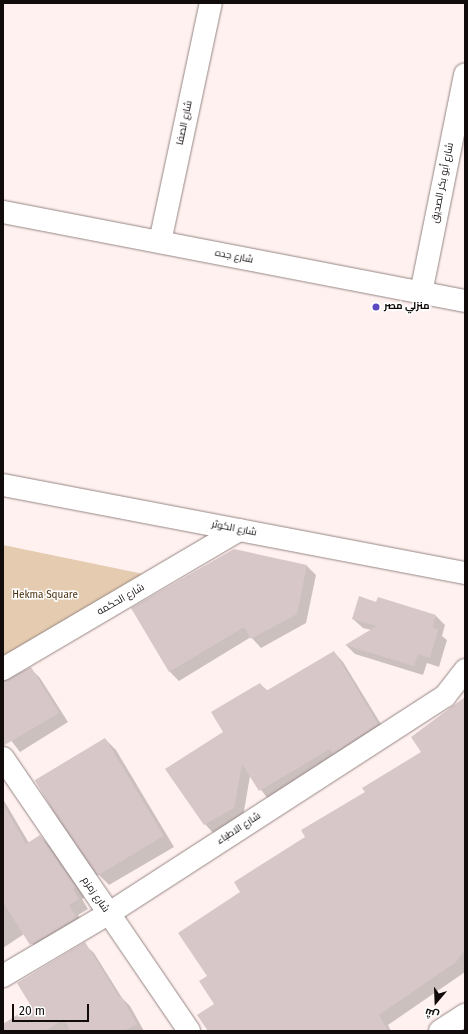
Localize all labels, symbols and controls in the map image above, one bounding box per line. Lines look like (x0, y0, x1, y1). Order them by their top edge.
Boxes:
street label: شارع الصفا (174, 100, 196, 146)
street label: شارع أبو بكر الصديق (429, 142, 457, 224)
street label: شارع جده (214, 247, 254, 267)
place label: منزلي مصر (384, 301, 430, 313)
marker: منزلي مصر (371, 302, 381, 312)
street label: شارع الكوثر (211, 519, 257, 539)
street label: شارع الحكمه (95, 582, 147, 618)
park label: Hekma Square (12, 590, 78, 602)
street label: شارع الاطباء (215, 810, 263, 848)
street label: شارع زمزم (79, 875, 111, 915)
north arrow (416, 982, 456, 1022)
scale bar (14, 996, 91, 1022)
text: 20 m (19, 1004, 45, 1018)
text: ش (423, 1005, 441, 1022)

